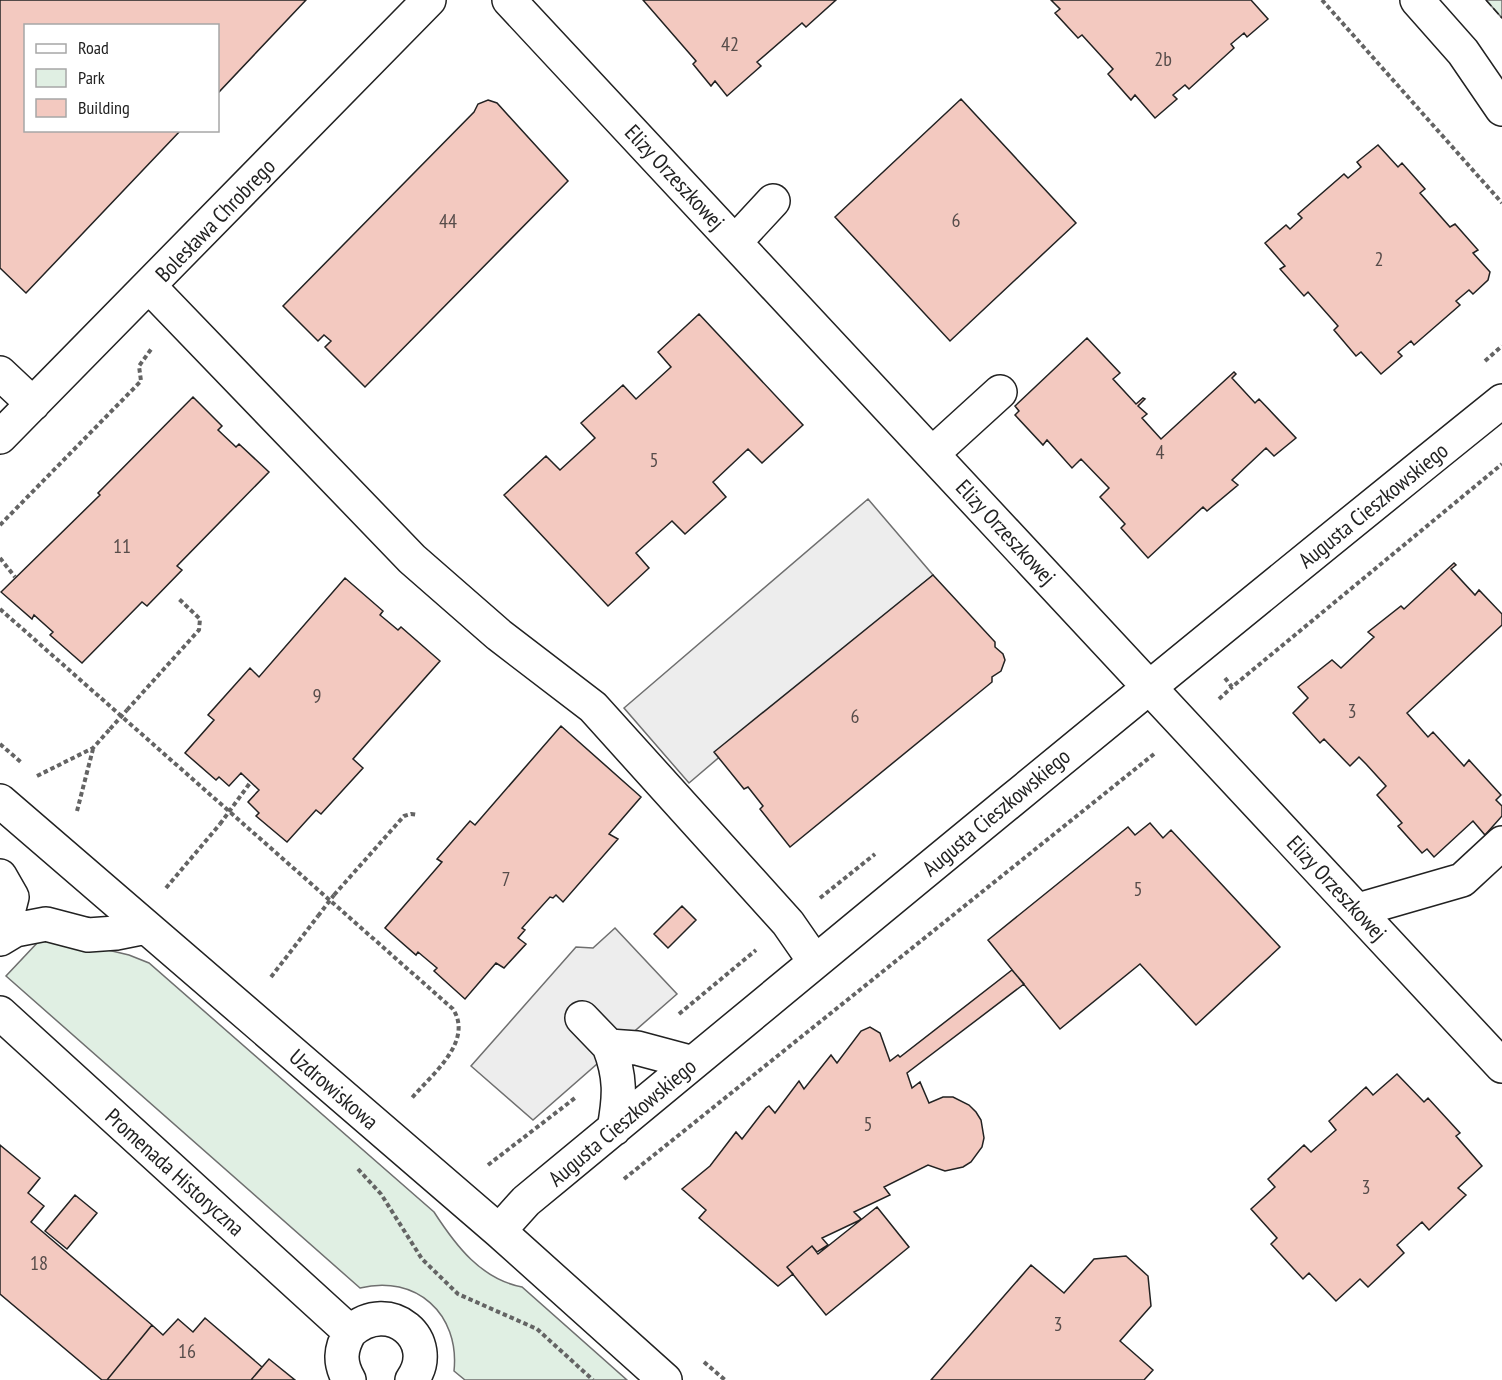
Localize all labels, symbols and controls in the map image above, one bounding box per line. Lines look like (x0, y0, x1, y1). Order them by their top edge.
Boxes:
legend (24, 24, 219, 132)
house number: 42 (721, 31, 739, 57)
text: Road (78, 36, 109, 59)
house number: 2b (1154, 46, 1172, 72)
text: Park (78, 66, 105, 89)
text: Building (78, 96, 130, 119)
street label: Elizy Orzeszkowej (619, 119, 731, 235)
street label: Bolesława Chrobrego (149, 152, 281, 288)
house number: 6 (952, 207, 961, 233)
house number: 44 (439, 208, 457, 234)
house number: 2 (1375, 246, 1384, 272)
street label: Augusta Cieszkowskiego (1292, 436, 1454, 574)
house number: 4 (1156, 439, 1165, 465)
house number: 5 (650, 447, 659, 473)
street label: Elizy Orzeszkowej (950, 474, 1062, 590)
house number: 11 (113, 533, 131, 559)
house number: 9 (313, 683, 322, 709)
house number: 3 (1348, 698, 1357, 724)
house number: 6 (851, 703, 860, 729)
street label: Augusta Cieszkowskiego (916, 742, 1076, 882)
street label: Elizy Orzeszkowej (1281, 830, 1393, 946)
house number: 7 (502, 866, 511, 892)
house number: 5 (1134, 876, 1143, 902)
street label: Uzdrowiskowa (284, 1043, 384, 1135)
street label: Augusta Cieszkowskiego (542, 1052, 702, 1192)
street label: Promenada Historyczna (100, 1102, 250, 1242)
house number: 5 (864, 1111, 873, 1137)
house number: 3 (1362, 1174, 1371, 1200)
house number: 18 (30, 1250, 48, 1276)
house number: 3 (1054, 1311, 1063, 1337)
house number: 16 (178, 1338, 196, 1364)

